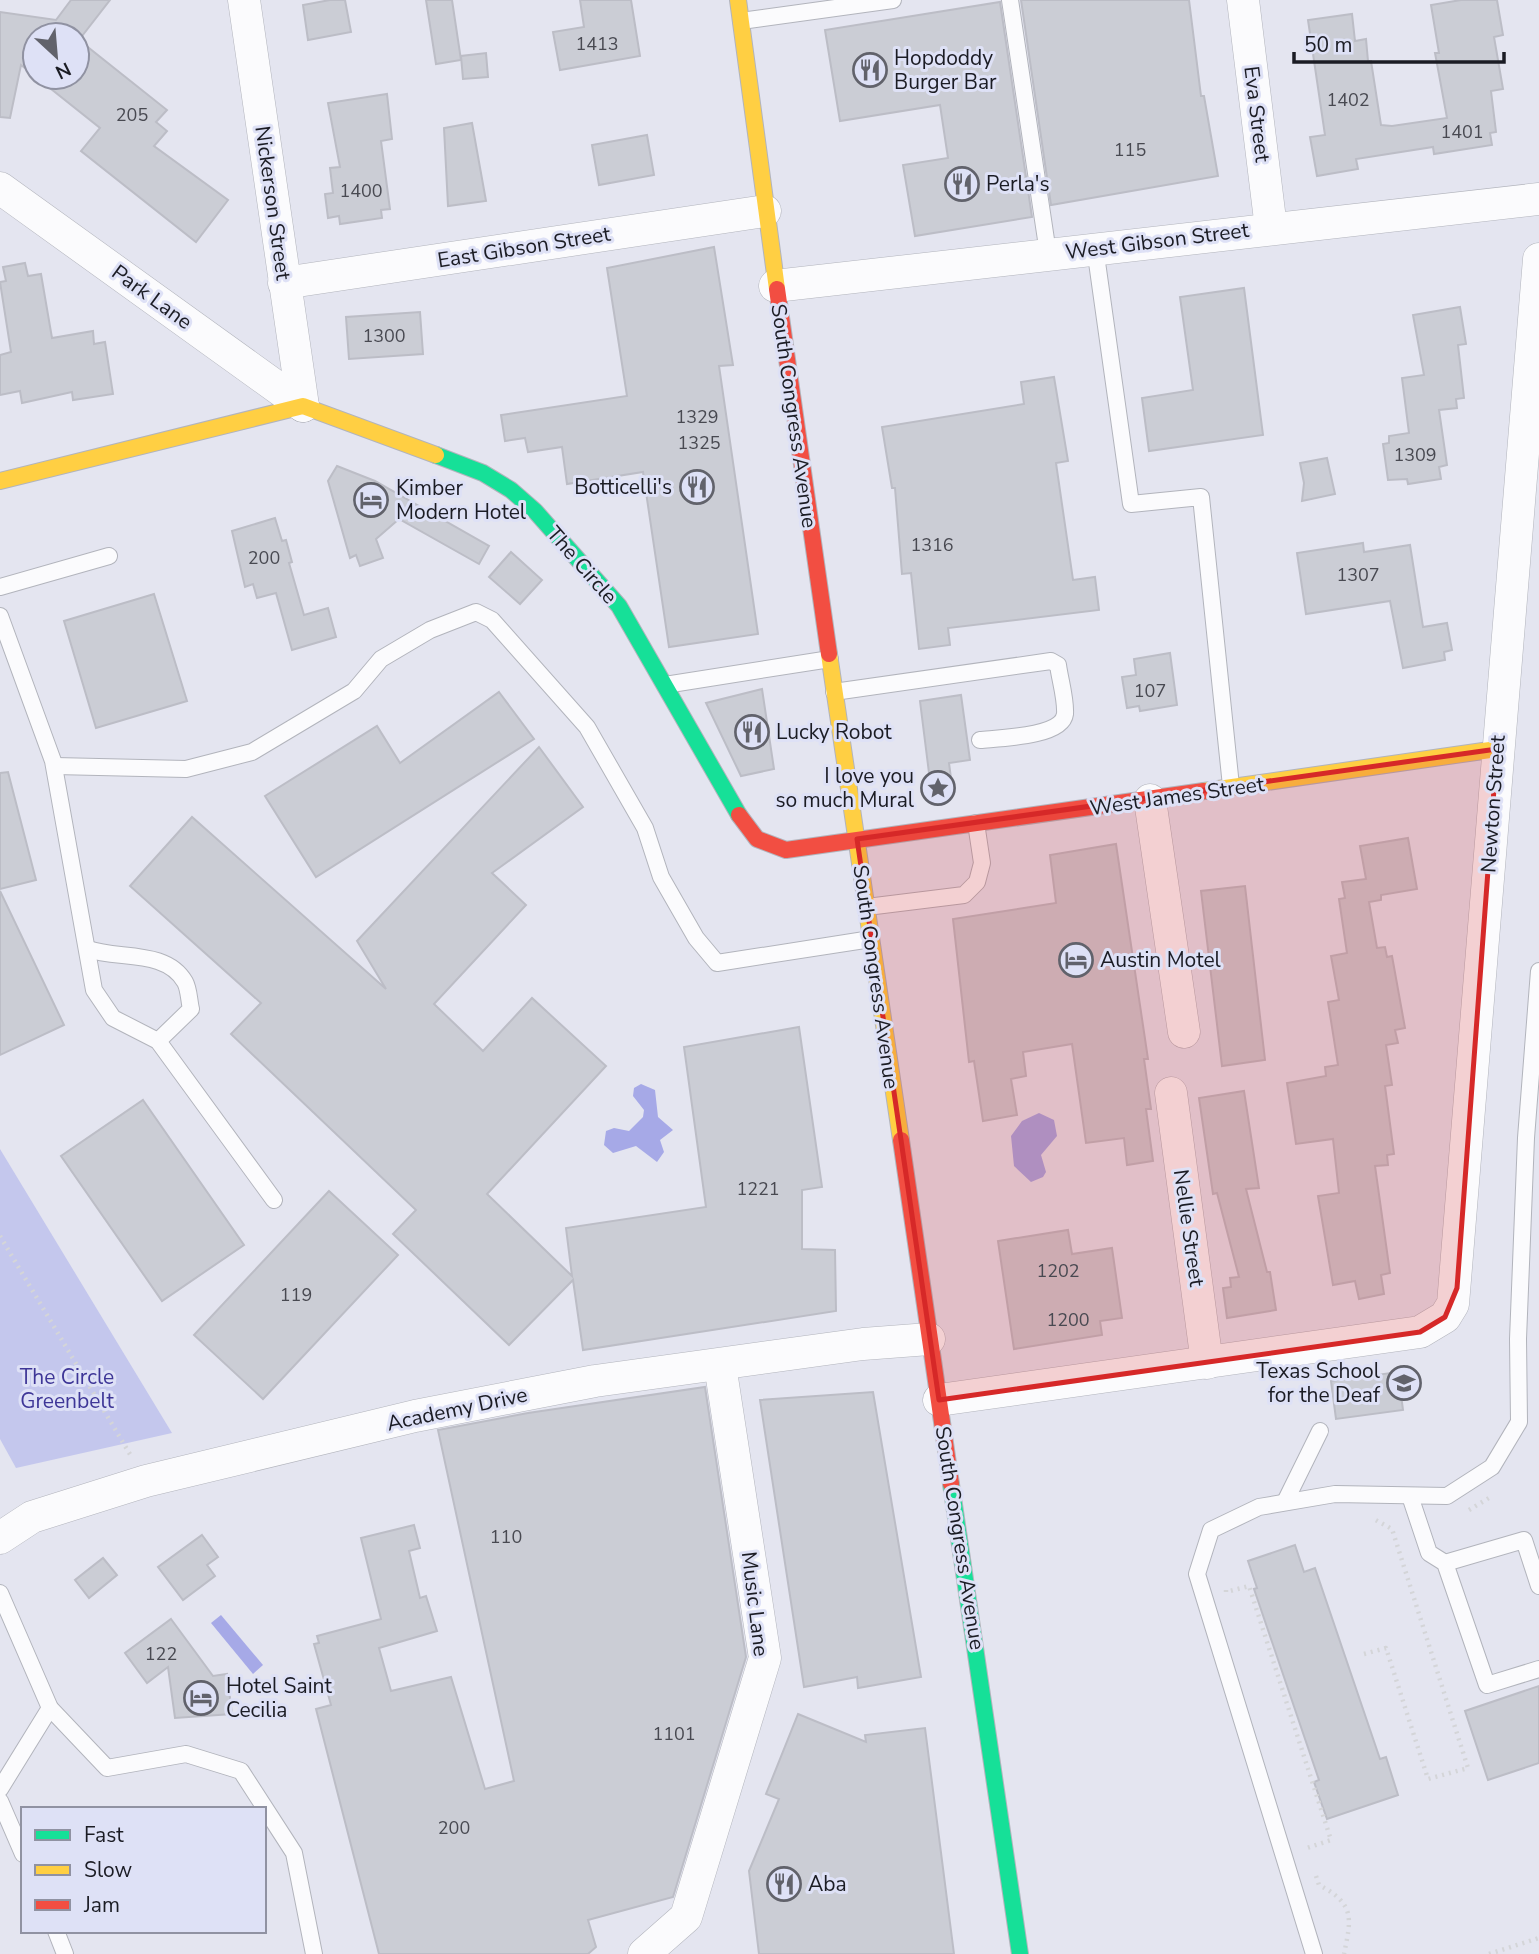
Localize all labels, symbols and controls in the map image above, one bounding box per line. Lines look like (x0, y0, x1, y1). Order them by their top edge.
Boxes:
north arrow (21, 21, 91, 91)
scale bar (1294, 21, 1504, 65)
text: 50 m (1304, 31, 1353, 59)
house number: 1413 (575, 32, 619, 56)
place label: Hopdoddy Burger Bar (894, 44, 997, 96)
restaurant icon: Hopdoddy Burger Bar (851, 51, 889, 89)
text: N (51, 56, 75, 85)
street label: Eva Street (1237, 64, 1277, 164)
house number: 1402 (1326, 88, 1370, 112)
house number: 205 (116, 103, 148, 127)
house number: 1401 (1440, 120, 1484, 144)
street label: Nickerson Street (248, 124, 298, 283)
house number: 115 (1114, 138, 1146, 162)
restaurant icon: Perla's (943, 165, 981, 203)
place label: Perla's (986, 170, 1050, 198)
house number: 1400 (339, 179, 383, 203)
street label: West Gibson Street (1064, 216, 1251, 266)
street label: East Gibson Street (436, 219, 613, 274)
street label: Park Lane (106, 258, 198, 336)
street label: South Congress Avenue (764, 302, 824, 530)
house number: 1300 (362, 324, 406, 348)
house number: 1329 (675, 405, 719, 429)
house number: 1325 (677, 431, 721, 455)
house number: 1309 (1393, 443, 1437, 467)
restaurant icon: Botticelli's (678, 468, 716, 506)
place label: Botticelli's (574, 473, 672, 501)
place label: Kimber Modern Hotel (396, 474, 527, 526)
hotel icon: Kimber Modern Hotel (352, 481, 390, 519)
street label: The Circle (540, 520, 624, 610)
house number: 1316 (910, 533, 954, 557)
house number: 200 (248, 546, 280, 570)
house number: 1307 (1336, 563, 1380, 587)
house number: 107 (1134, 679, 1166, 703)
restaurant icon: Lucky Robot (733, 713, 771, 751)
place label: Lucky Robot (776, 718, 892, 746)
street label: Newton Street (1474, 734, 1512, 874)
place label: I love you so much Mural (776, 762, 915, 814)
place icon: I love you so much Mural (919, 769, 957, 807)
street label: West James Street (1088, 770, 1267, 822)
street label: South Congress Avenue (846, 863, 906, 1091)
hotel icon: Austin Motel (1057, 941, 1095, 979)
place label: Austin Motel (1100, 946, 1222, 974)
street label: Nellie Street (1167, 1168, 1211, 1289)
house number: 1221 (736, 1177, 780, 1201)
house number: 1202 (1036, 1259, 1080, 1283)
house number: 119 (280, 1283, 312, 1307)
house number: 1200 (1046, 1308, 1090, 1332)
place label: Texas School for the Deaf (1256, 1357, 1381, 1409)
park label: The Circle Greenbelt (20, 1363, 114, 1415)
school or university icon: Texas School for the Deaf (1385, 1364, 1423, 1402)
street label: Academy Drive (384, 1380, 530, 1438)
street label: South Congress Avenue (928, 1424, 992, 1652)
house number: 110 (490, 1525, 522, 1549)
street label: Music Lane (735, 1550, 775, 1658)
house number: 122 (145, 1642, 177, 1666)
place label: Hotel Saint Cecilia (226, 1672, 332, 1724)
hotel icon: Hotel Saint Cecilia (182, 1679, 220, 1717)
house number: 1101 (652, 1722, 696, 1746)
legend (21, 1807, 266, 1933)
house number: 200 (438, 1816, 470, 1840)
text: Fast (84, 1821, 124, 1849)
text: Slow (84, 1856, 133, 1884)
restaurant icon: Aba (765, 1865, 803, 1903)
place label: Aba (808, 1870, 847, 1898)
text: Jam (83, 1891, 120, 1919)

